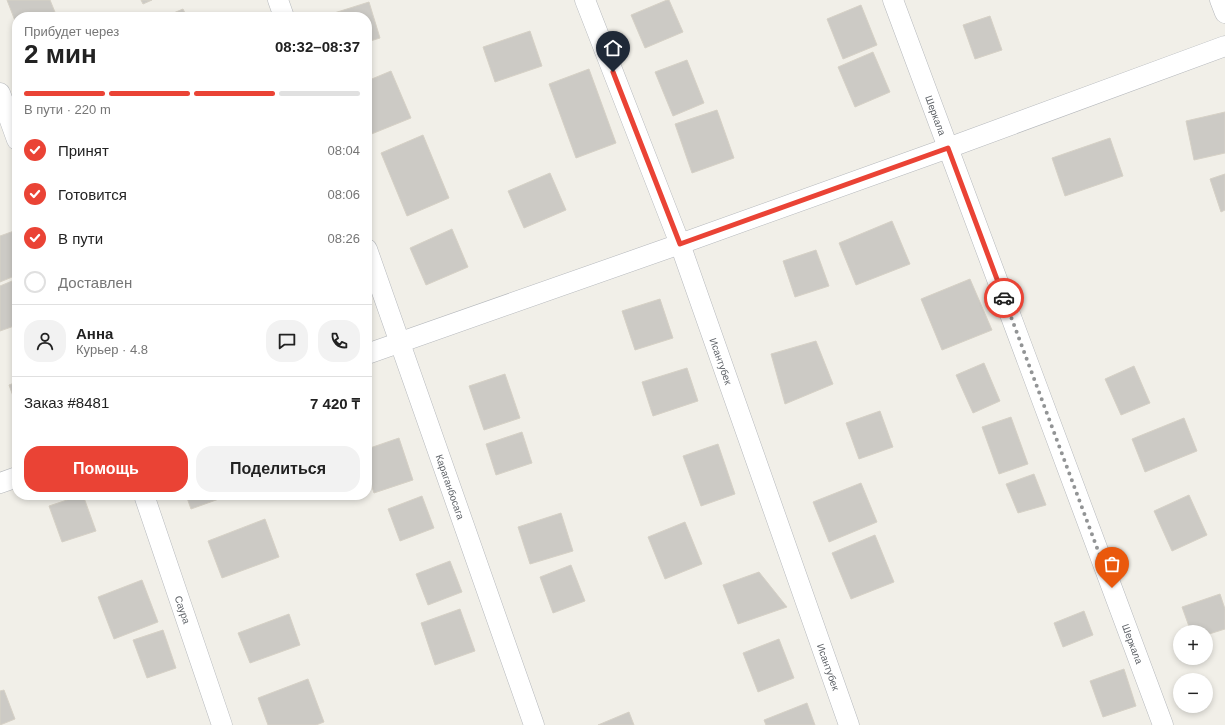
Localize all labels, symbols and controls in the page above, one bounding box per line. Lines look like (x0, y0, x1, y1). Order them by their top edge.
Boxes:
text: Прибудет через (24, 24, 119, 39)
pin (596, 31, 630, 72)
icon: home (602, 37, 624, 59)
text: 08:32–08:37 (275, 38, 360, 55)
text: 2 мин (24, 39, 97, 69)
street label: Шеркала (923, 94, 949, 137)
text: В пути · 220 m (24, 102, 111, 117)
icon: check (24, 139, 46, 161)
text: Принят (58, 142, 109, 159)
text: 08:04 (327, 143, 360, 158)
icon: check (24, 183, 46, 205)
text: Готовится (58, 186, 127, 203)
text: 08:06 (327, 187, 360, 202)
icon: check (24, 227, 46, 249)
text: В пути (58, 230, 103, 247)
text: 08:26 (327, 231, 360, 246)
text: Доставлен (58, 274, 132, 291)
courier (984, 278, 1024, 318)
icon: car (993, 287, 1015, 309)
button: person (24, 320, 66, 362)
button: chat (266, 320, 308, 362)
button: phone (318, 320, 360, 362)
text: Анна (76, 325, 113, 342)
street label: Исантубек (708, 336, 735, 387)
text: Курьер · 4.8 (76, 342, 148, 357)
text: Заказ #8481 (24, 394, 109, 411)
text: 7 420 ₸ (310, 395, 360, 412)
button: Помощь (24, 446, 188, 492)
button: Поделиться (196, 446, 360, 492)
street label: Караганбосага (434, 453, 467, 521)
pin (1095, 547, 1129, 588)
icon: bag (1101, 553, 1123, 575)
street label: Саура (173, 594, 193, 625)
street label: Шеркала (1120, 622, 1145, 666)
map controls (1173, 625, 1213, 713)
button: + (1173, 625, 1213, 665)
street label: Исантубек (815, 642, 842, 692)
button: − (1173, 673, 1213, 713)

